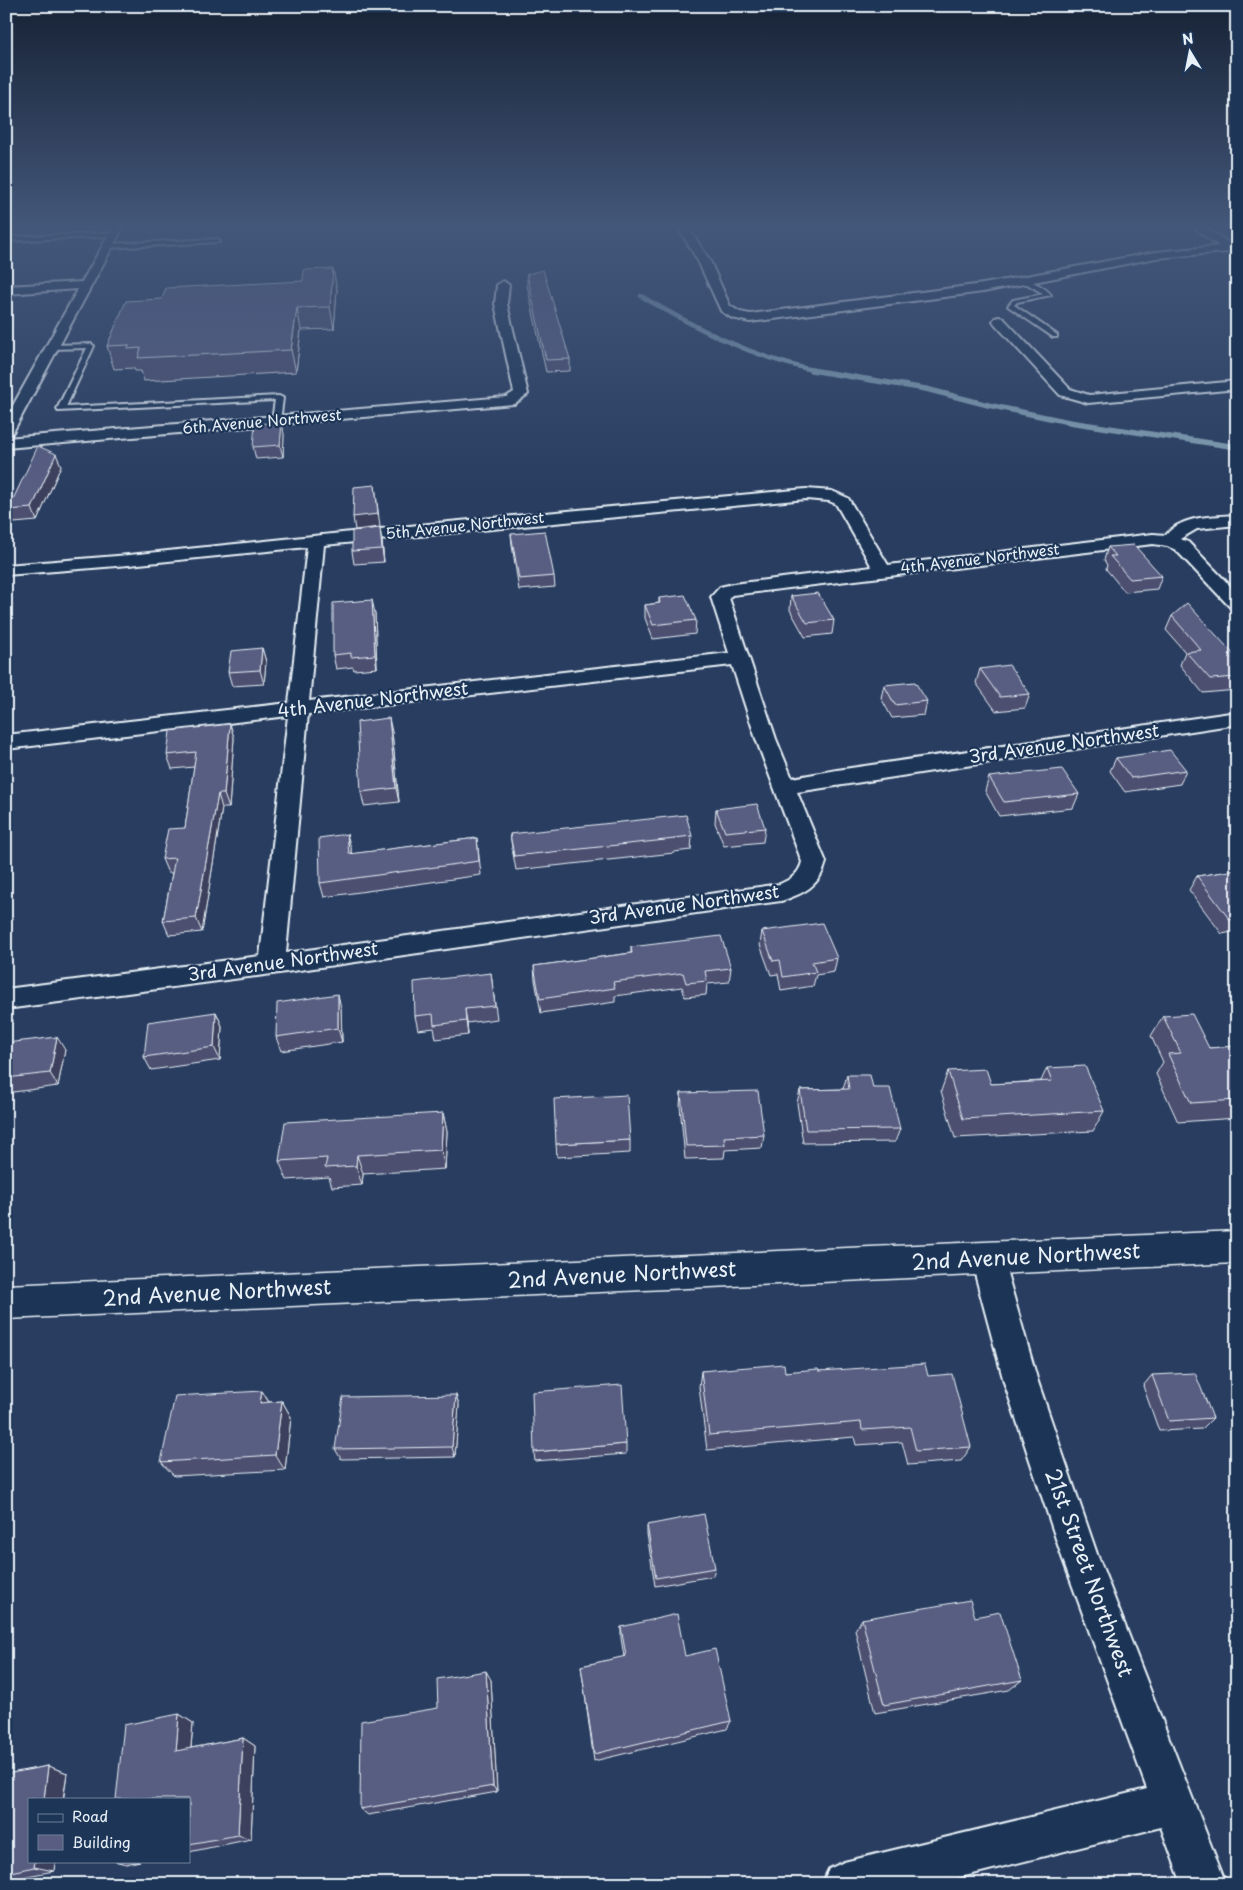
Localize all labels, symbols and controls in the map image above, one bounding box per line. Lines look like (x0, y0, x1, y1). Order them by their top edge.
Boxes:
text: N (1180, 27, 1195, 50)
north arrow (1166, 28, 1216, 78)
street label: 6th Avenue Northwest (181, 402, 342, 439)
street label: 5th Avenue Northwest (384, 505, 545, 544)
street label: 4th Avenue Northwest (899, 536, 1061, 579)
street label: 4th Avenue Northwest (276, 673, 470, 724)
street label: 3rd Avenue Northwest (967, 716, 1161, 769)
street label: 3rd Avenue Northwest (587, 877, 781, 930)
street label: 3rd Avenue Northwest (186, 934, 380, 987)
street label: 2nd Avenue Northwest (911, 1233, 1141, 1277)
street label: 2nd Avenue Northwest (507, 1251, 737, 1295)
street label: 2nd Avenue Northwest (102, 1269, 332, 1313)
street label: 21st Street Northwest (1038, 1464, 1143, 1681)
legend (28, 1798, 190, 1862)
text: Road (72, 1804, 108, 1827)
text: Building (72, 1830, 131, 1853)

